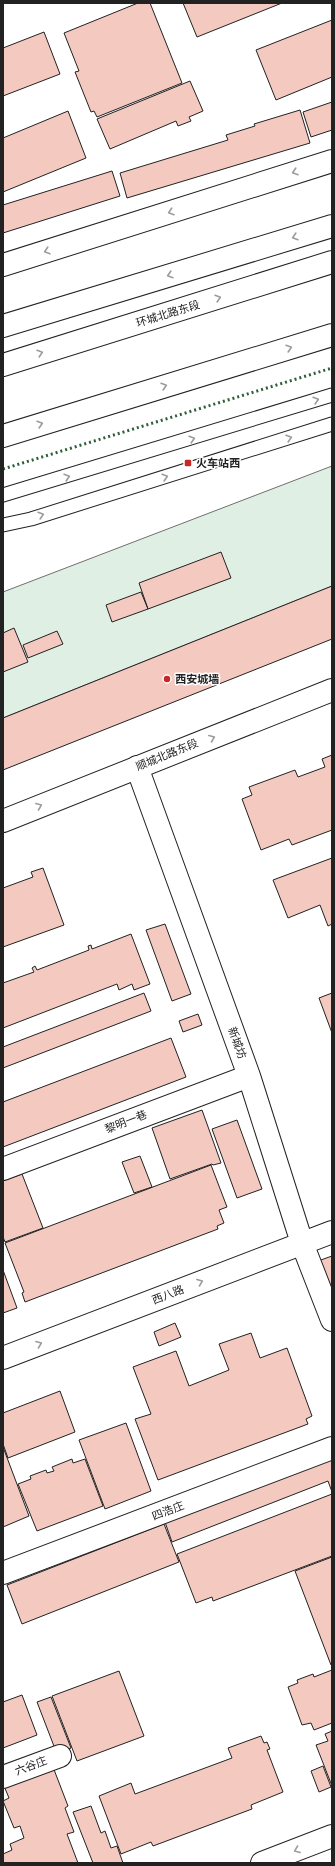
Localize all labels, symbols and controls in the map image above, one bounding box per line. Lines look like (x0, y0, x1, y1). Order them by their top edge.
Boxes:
one-way arrow (292, 168, 299, 176)
one-way arrow (168, 207, 175, 216)
one-way arrow (291, 232, 298, 241)
one-way arrow (44, 246, 51, 255)
one-way arrow (167, 270, 174, 279)
one-way arrow (214, 294, 221, 303)
street label: 环城北路东段 (135, 298, 201, 330)
one-way arrow (285, 344, 292, 353)
one-way arrow (37, 349, 44, 358)
one-way arrow (161, 382, 168, 391)
one-way arrow (312, 396, 319, 405)
one-way arrow (37, 420, 44, 429)
one-way arrow (285, 434, 292, 442)
one-way arrow (188, 435, 195, 444)
place label: 火车站西 (196, 457, 240, 470)
marker: 火车站西 (183, 458, 193, 468)
one-way arrow (64, 473, 71, 482)
one-way arrow (161, 473, 168, 481)
one-way arrow (37, 512, 44, 520)
place label: 西安城墙 (175, 673, 219, 686)
marker: 西安城墙 (162, 674, 172, 684)
one-way arrow (209, 734, 216, 742)
street label: 顺城北路东段 (134, 737, 200, 773)
one-way arrow (36, 803, 43, 811)
street label: 新城坊 (225, 1025, 249, 1061)
street label: 黎明一巷 (103, 1108, 149, 1136)
one-way arrow (196, 1279, 203, 1287)
street label: 西八路 (150, 1283, 186, 1307)
one-way arrow (36, 1340, 43, 1348)
street label: 四浩庄 (150, 1499, 186, 1523)
street label: 六谷庄 (13, 1754, 49, 1778)
one-way arrow (293, 1845, 300, 1853)

